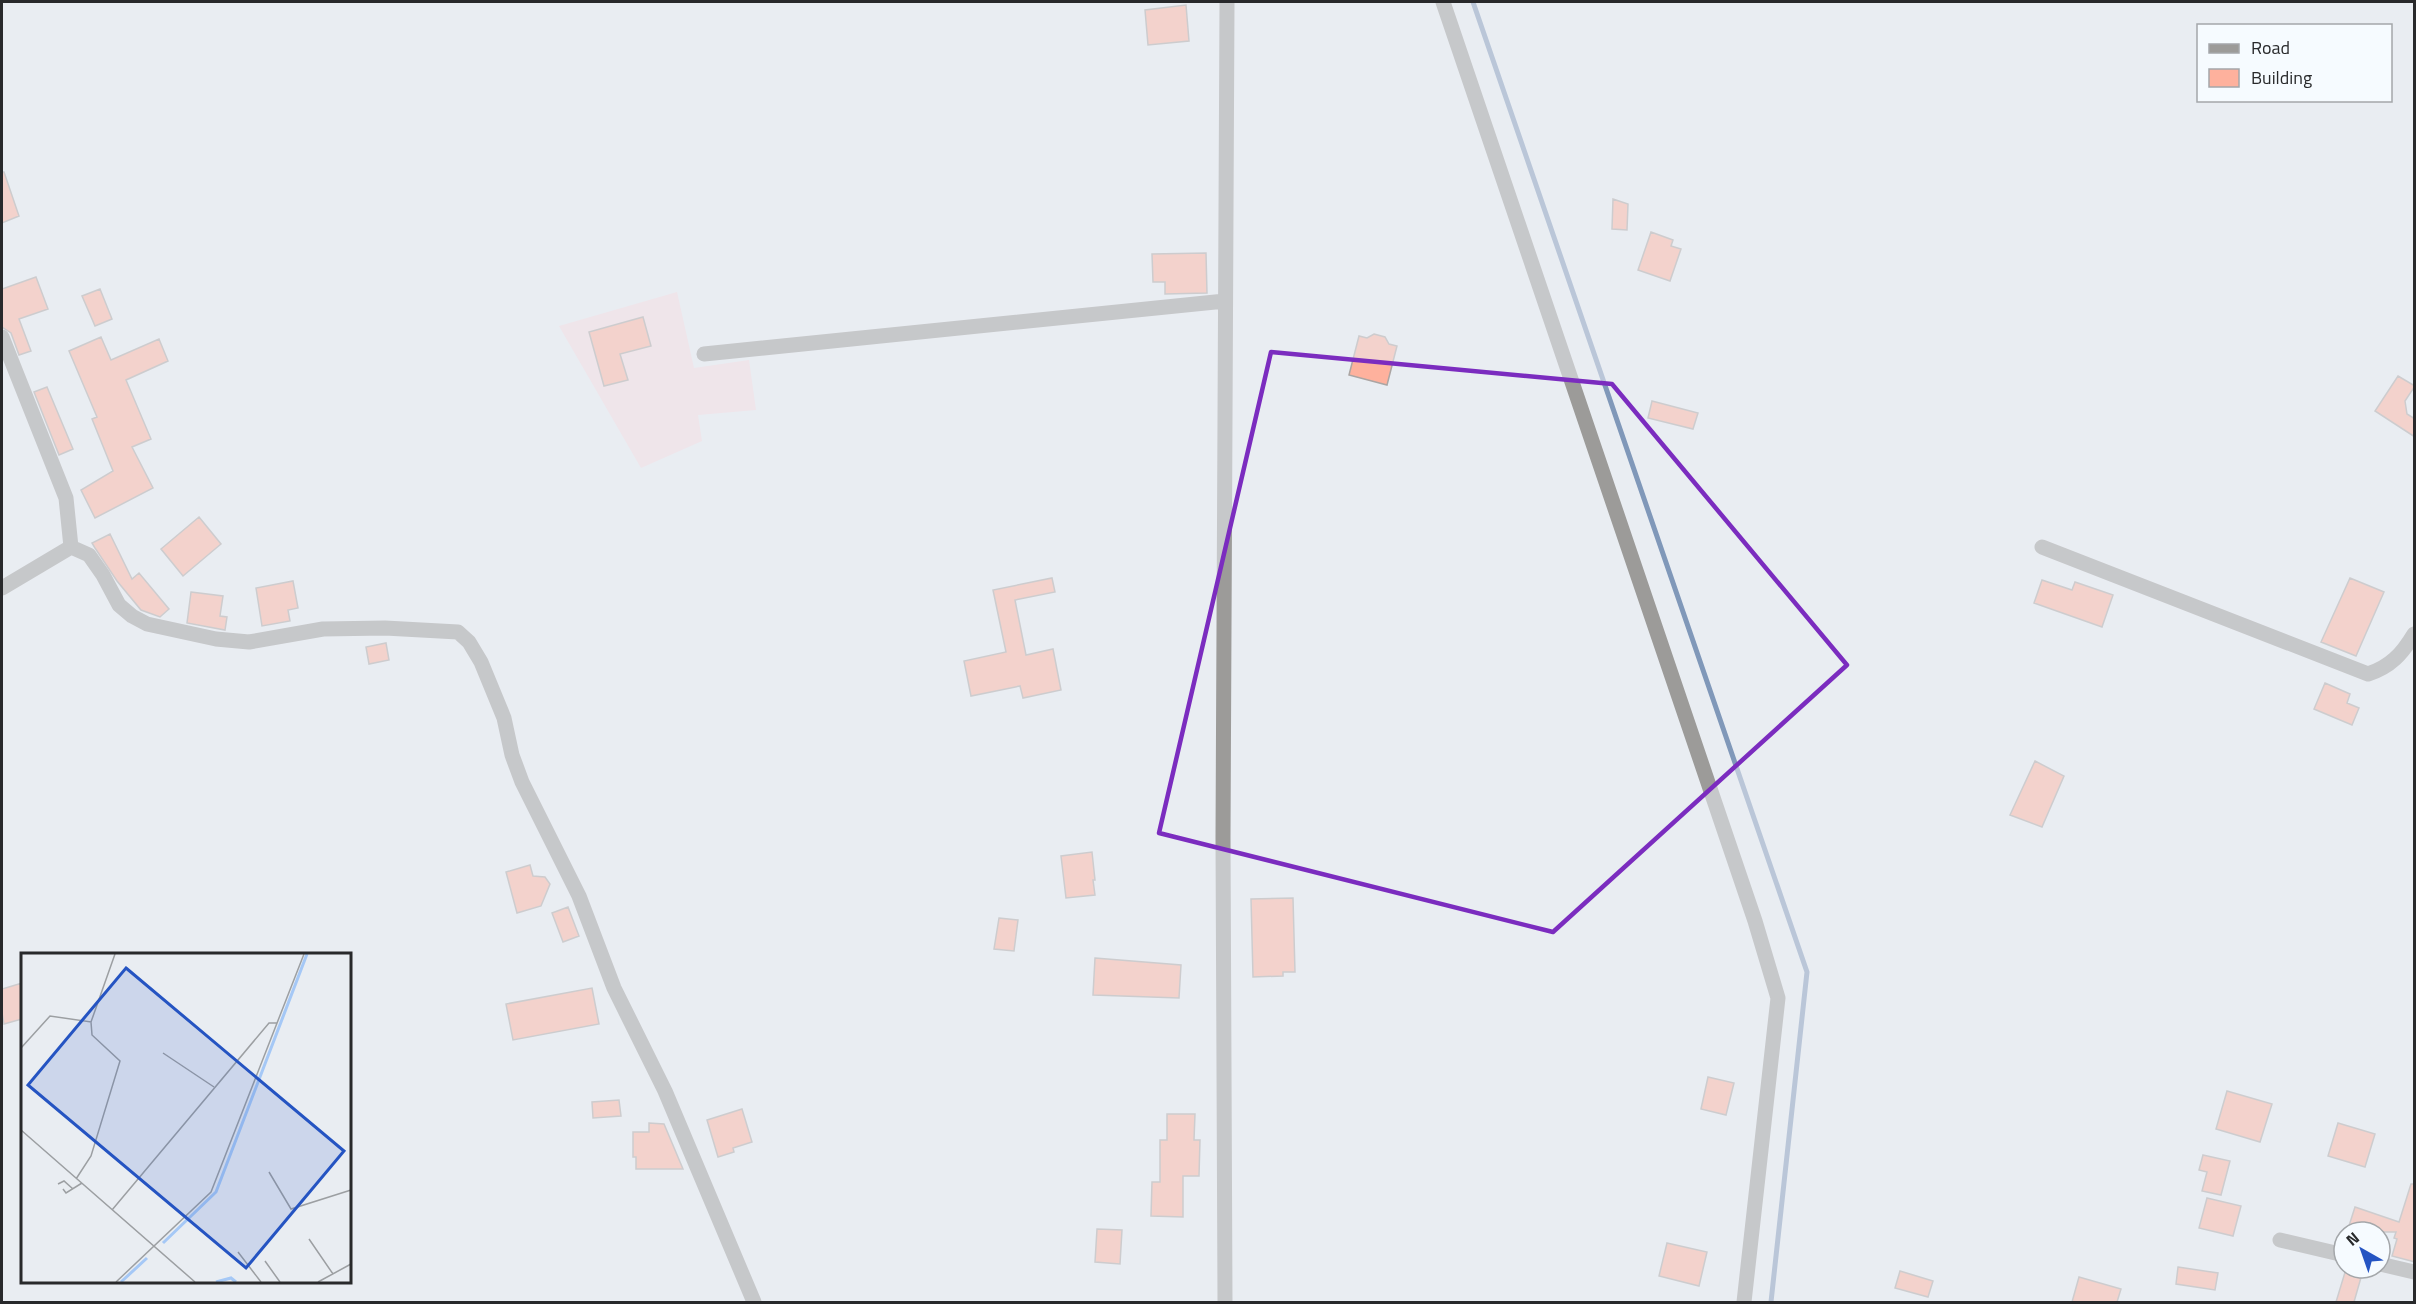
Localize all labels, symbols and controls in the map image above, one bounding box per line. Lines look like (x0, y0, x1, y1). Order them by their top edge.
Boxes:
legend (2197, 24, 2392, 102)
text: Road (2251, 34, 2290, 61)
text: Building (2251, 64, 2312, 91)
inset map (21, 953, 351, 1283)
north arrow (2332, 1220, 2392, 1280)
text: N (2340, 1226, 2364, 1251)

